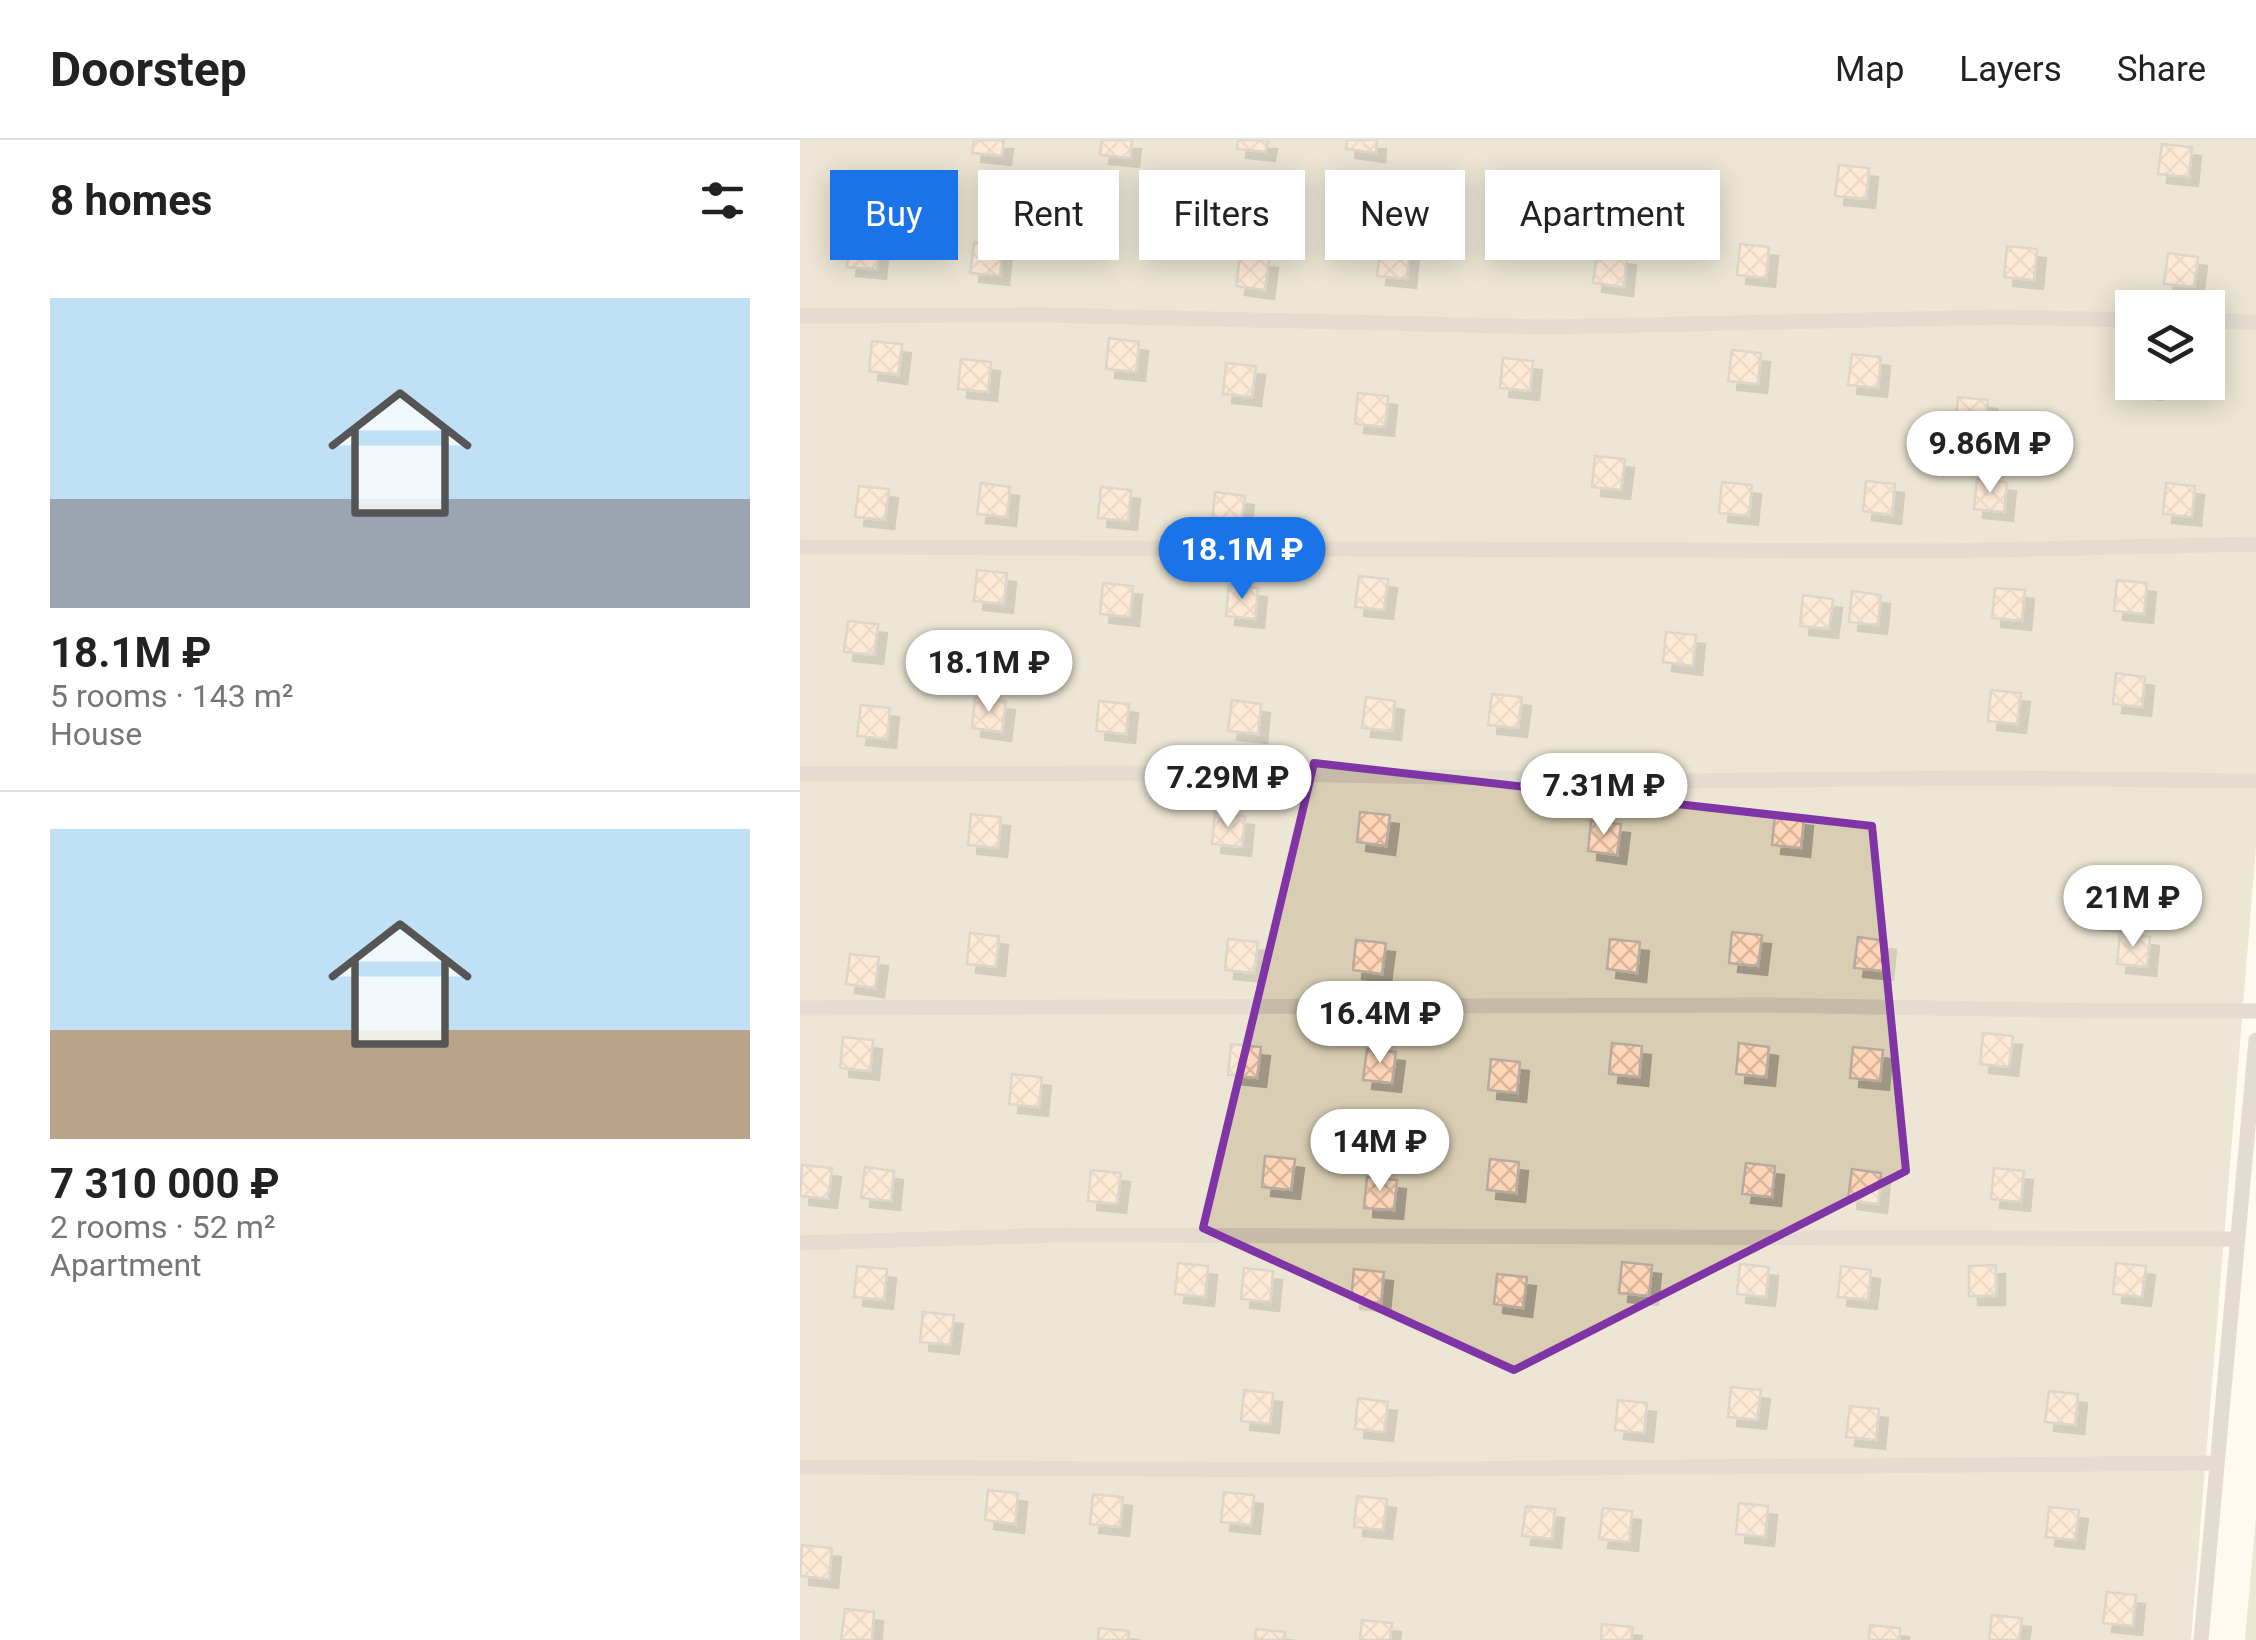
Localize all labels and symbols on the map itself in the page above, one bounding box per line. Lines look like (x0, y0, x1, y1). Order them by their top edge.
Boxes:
pin: 9.86M ₽ (1898, 411, 2082, 496)
pin: 18.1M ₽ (1150, 517, 1334, 602)
pin: 18.1M ₽ (897, 630, 1081, 715)
pin: 7.29M ₽ (1136, 745, 1320, 830)
pin: 7.31M ₽ (1512, 753, 1696, 838)
pin: 21M ₽ (2063, 865, 2203, 950)
pin: 16.4M ₽ (1288, 981, 1472, 1066)
pin: 14M ₽ (1310, 1109, 1450, 1194)

